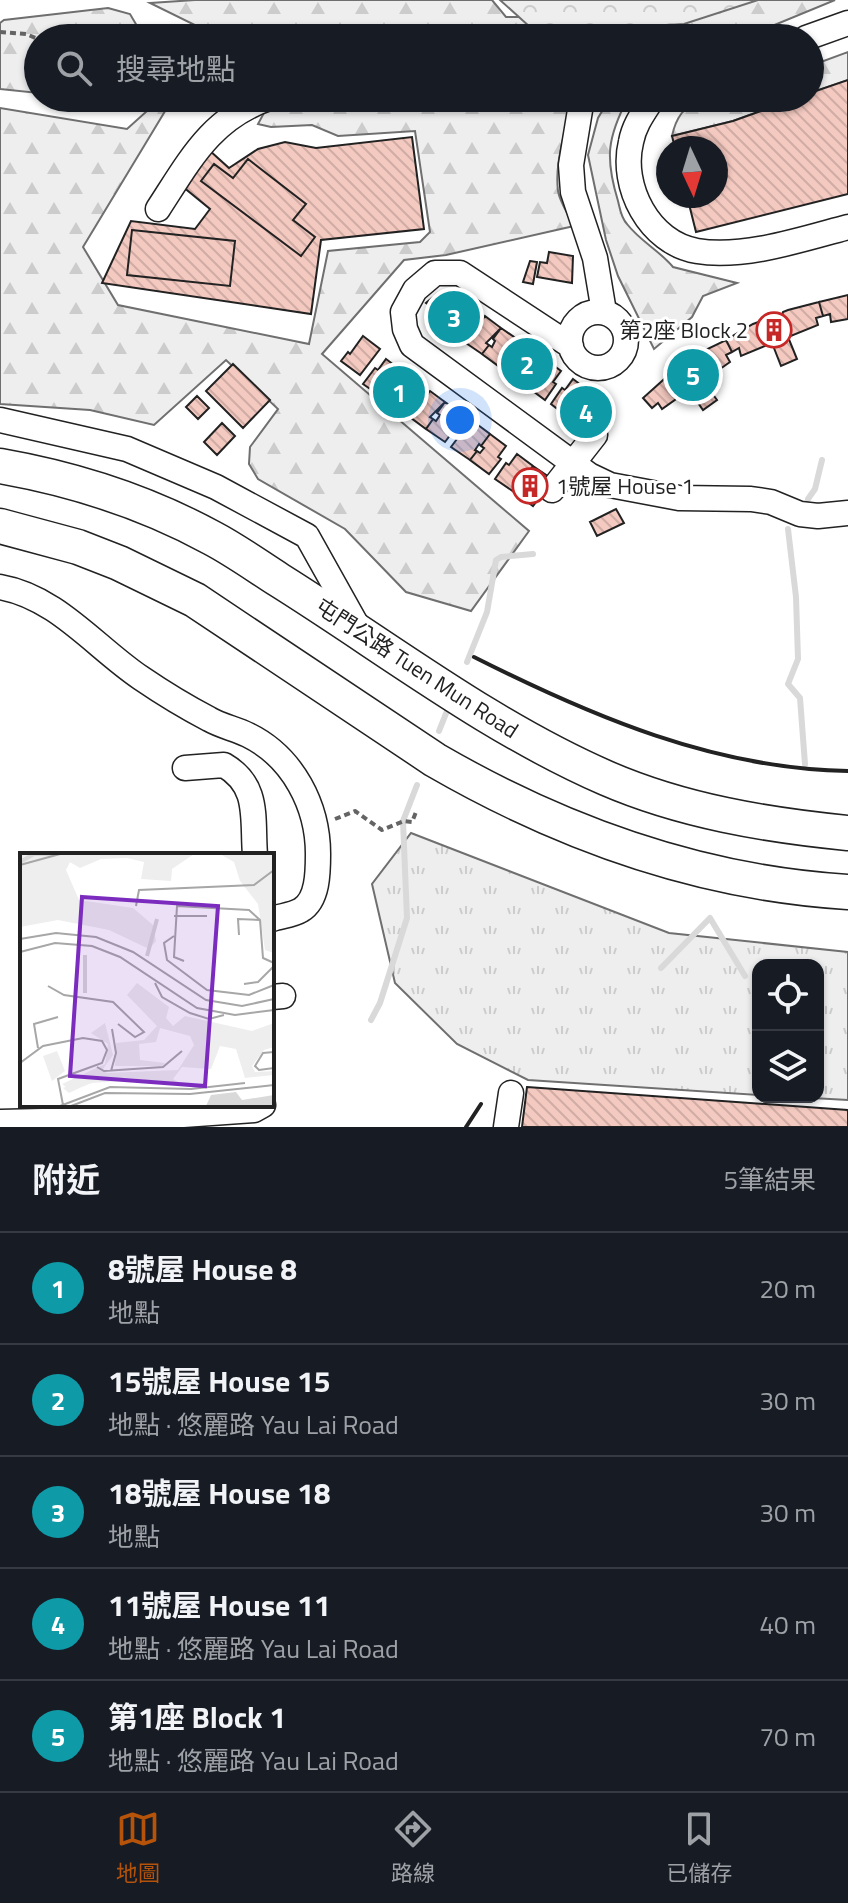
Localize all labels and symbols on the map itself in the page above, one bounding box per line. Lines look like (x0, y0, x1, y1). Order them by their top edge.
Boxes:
north arrow (656, 136, 728, 208)
pin: 3 (428, 287, 480, 347)
building icon: 第2座 Block 2 (755, 311, 793, 349)
place label: 第2座 Block 2 (619, 313, 748, 347)
pin: 2 (501, 334, 553, 394)
pin: 5 (667, 345, 719, 405)
pin: 1 (373, 362, 425, 422)
pin: 4 (560, 382, 612, 442)
your location (440, 400, 480, 440)
building icon: 1號屋 House 1 (511, 467, 549, 505)
place label: 1號屋 House 1 (556, 469, 694, 503)
street label: 屯門公路 Tuen Mun Road (309, 589, 525, 747)
inset map (20, 853, 274, 1107)

